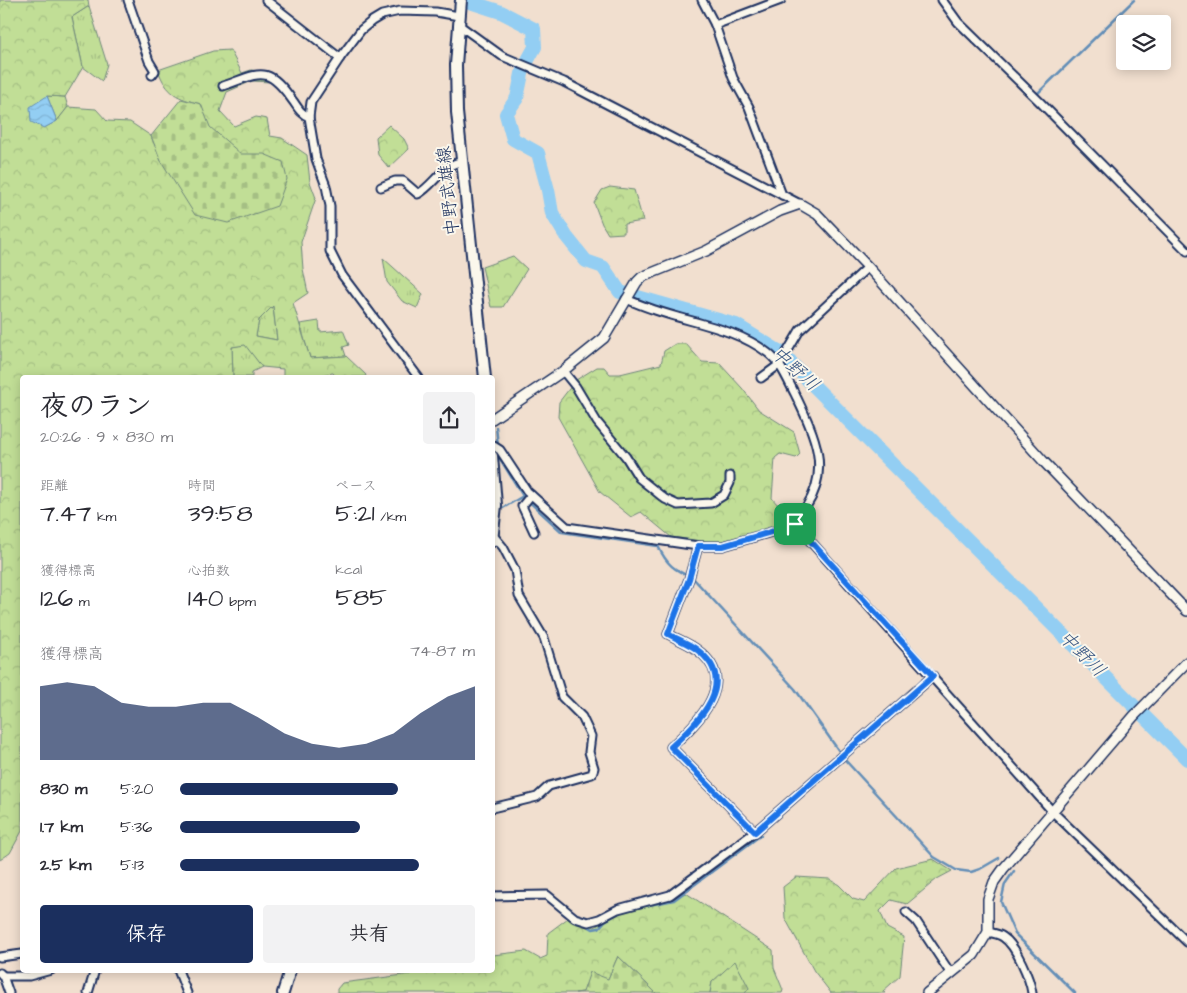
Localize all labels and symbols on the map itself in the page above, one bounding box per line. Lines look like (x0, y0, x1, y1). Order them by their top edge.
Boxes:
street label: 中野武雄線 (431, 145, 465, 237)
water label: 中野川 (765, 340, 825, 398)
pin (774, 503, 816, 545)
water label: 中野川 (1052, 624, 1112, 684)

